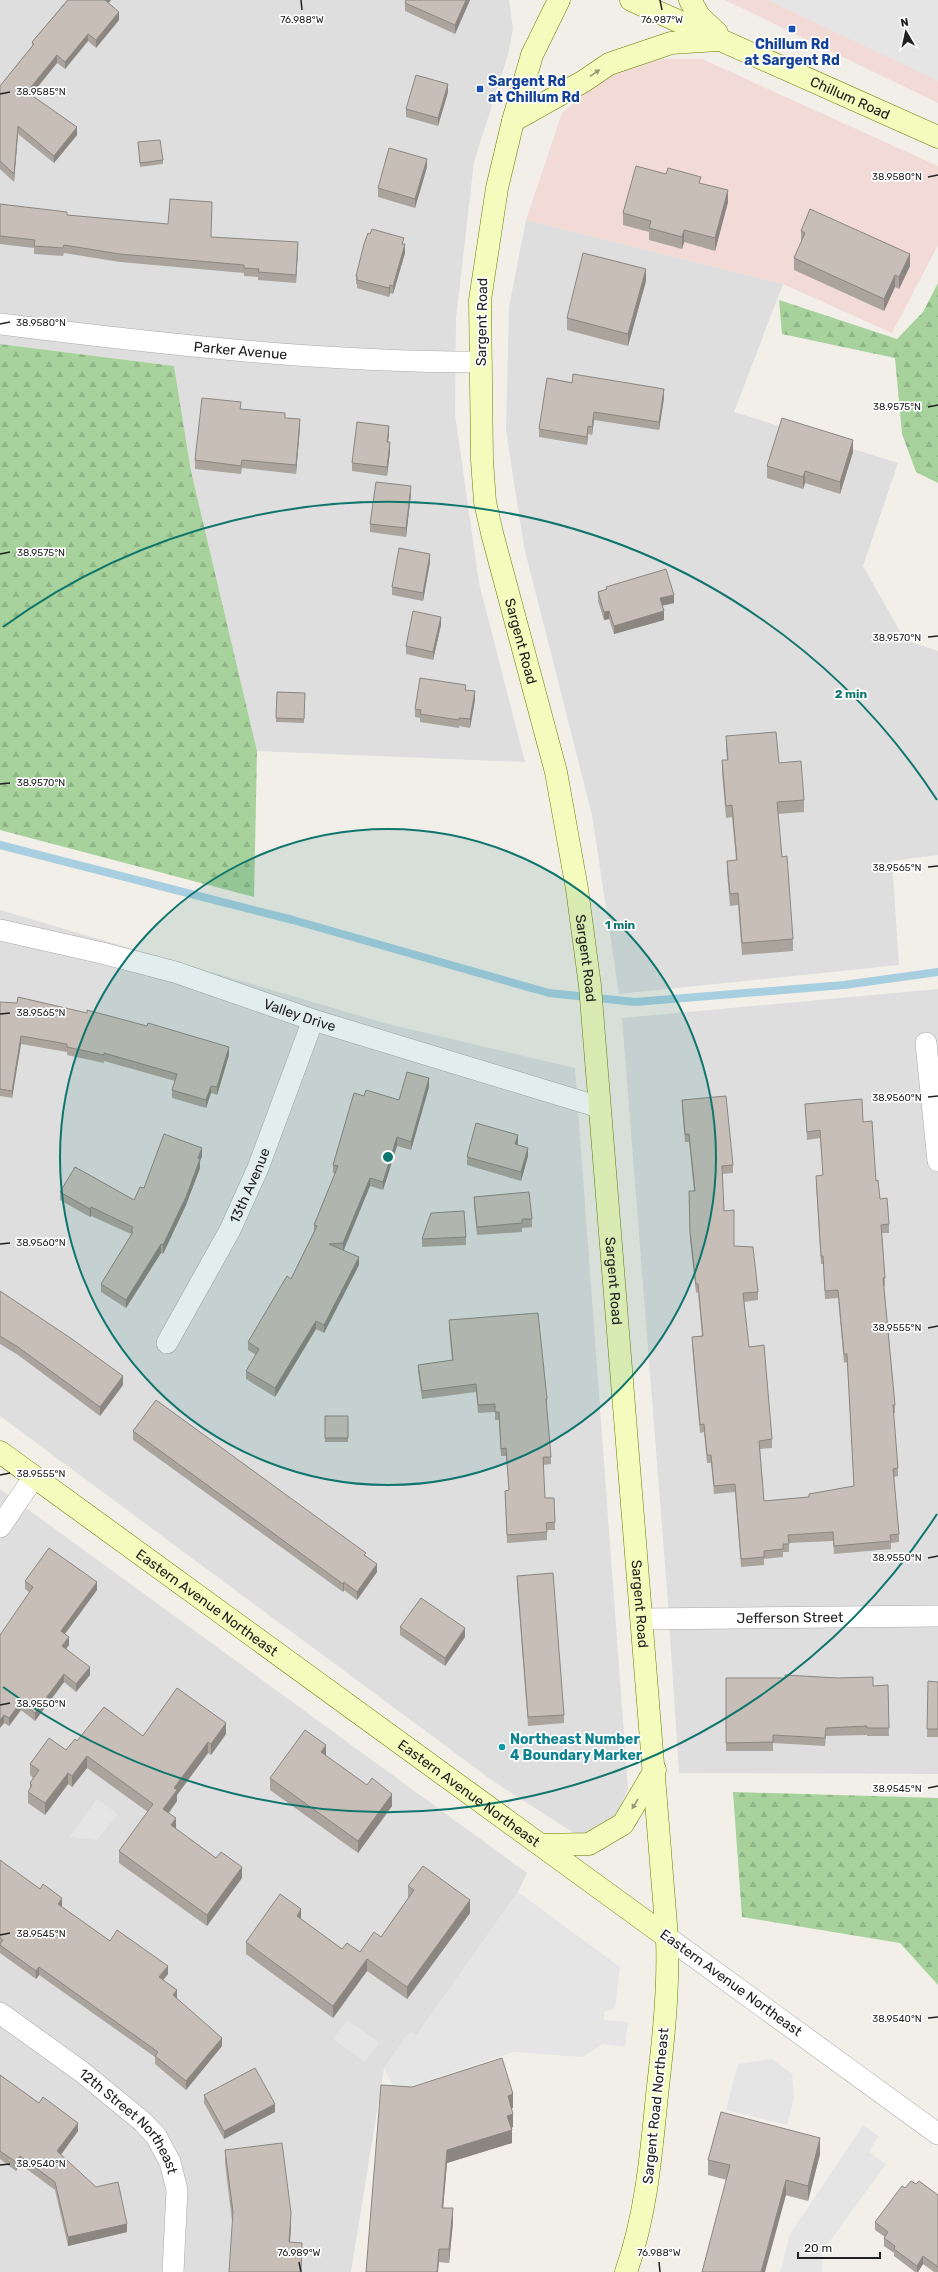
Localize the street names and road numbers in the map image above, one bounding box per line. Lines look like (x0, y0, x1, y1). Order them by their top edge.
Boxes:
street label: Chillum Road (808, 73, 893, 123)
street label: Sargent Road (473, 278, 491, 366)
street label: Parker Avenue (193, 338, 288, 363)
street label: Sargent Road (501, 596, 541, 686)
street label: Sargent Road (572, 913, 600, 1003)
street label: Valley Drive (261, 995, 338, 1035)
street label: 13th Avenue (226, 1145, 273, 1226)
street label: Sargent Road (602, 1236, 626, 1326)
street label: Eastern Avenue Northeast (133, 1545, 282, 1660)
street label: Sargent Road (628, 1559, 652, 1649)
street label: Jefferson Street (736, 1608, 844, 1627)
street label: Eastern Avenue Northeast (395, 1736, 544, 1851)
street label: Eastern Avenue Northeast (657, 1926, 806, 2041)
street label: Sargent Road Northeast (639, 2027, 673, 2185)
street label: 12th Street Northeast (75, 2064, 181, 2176)

